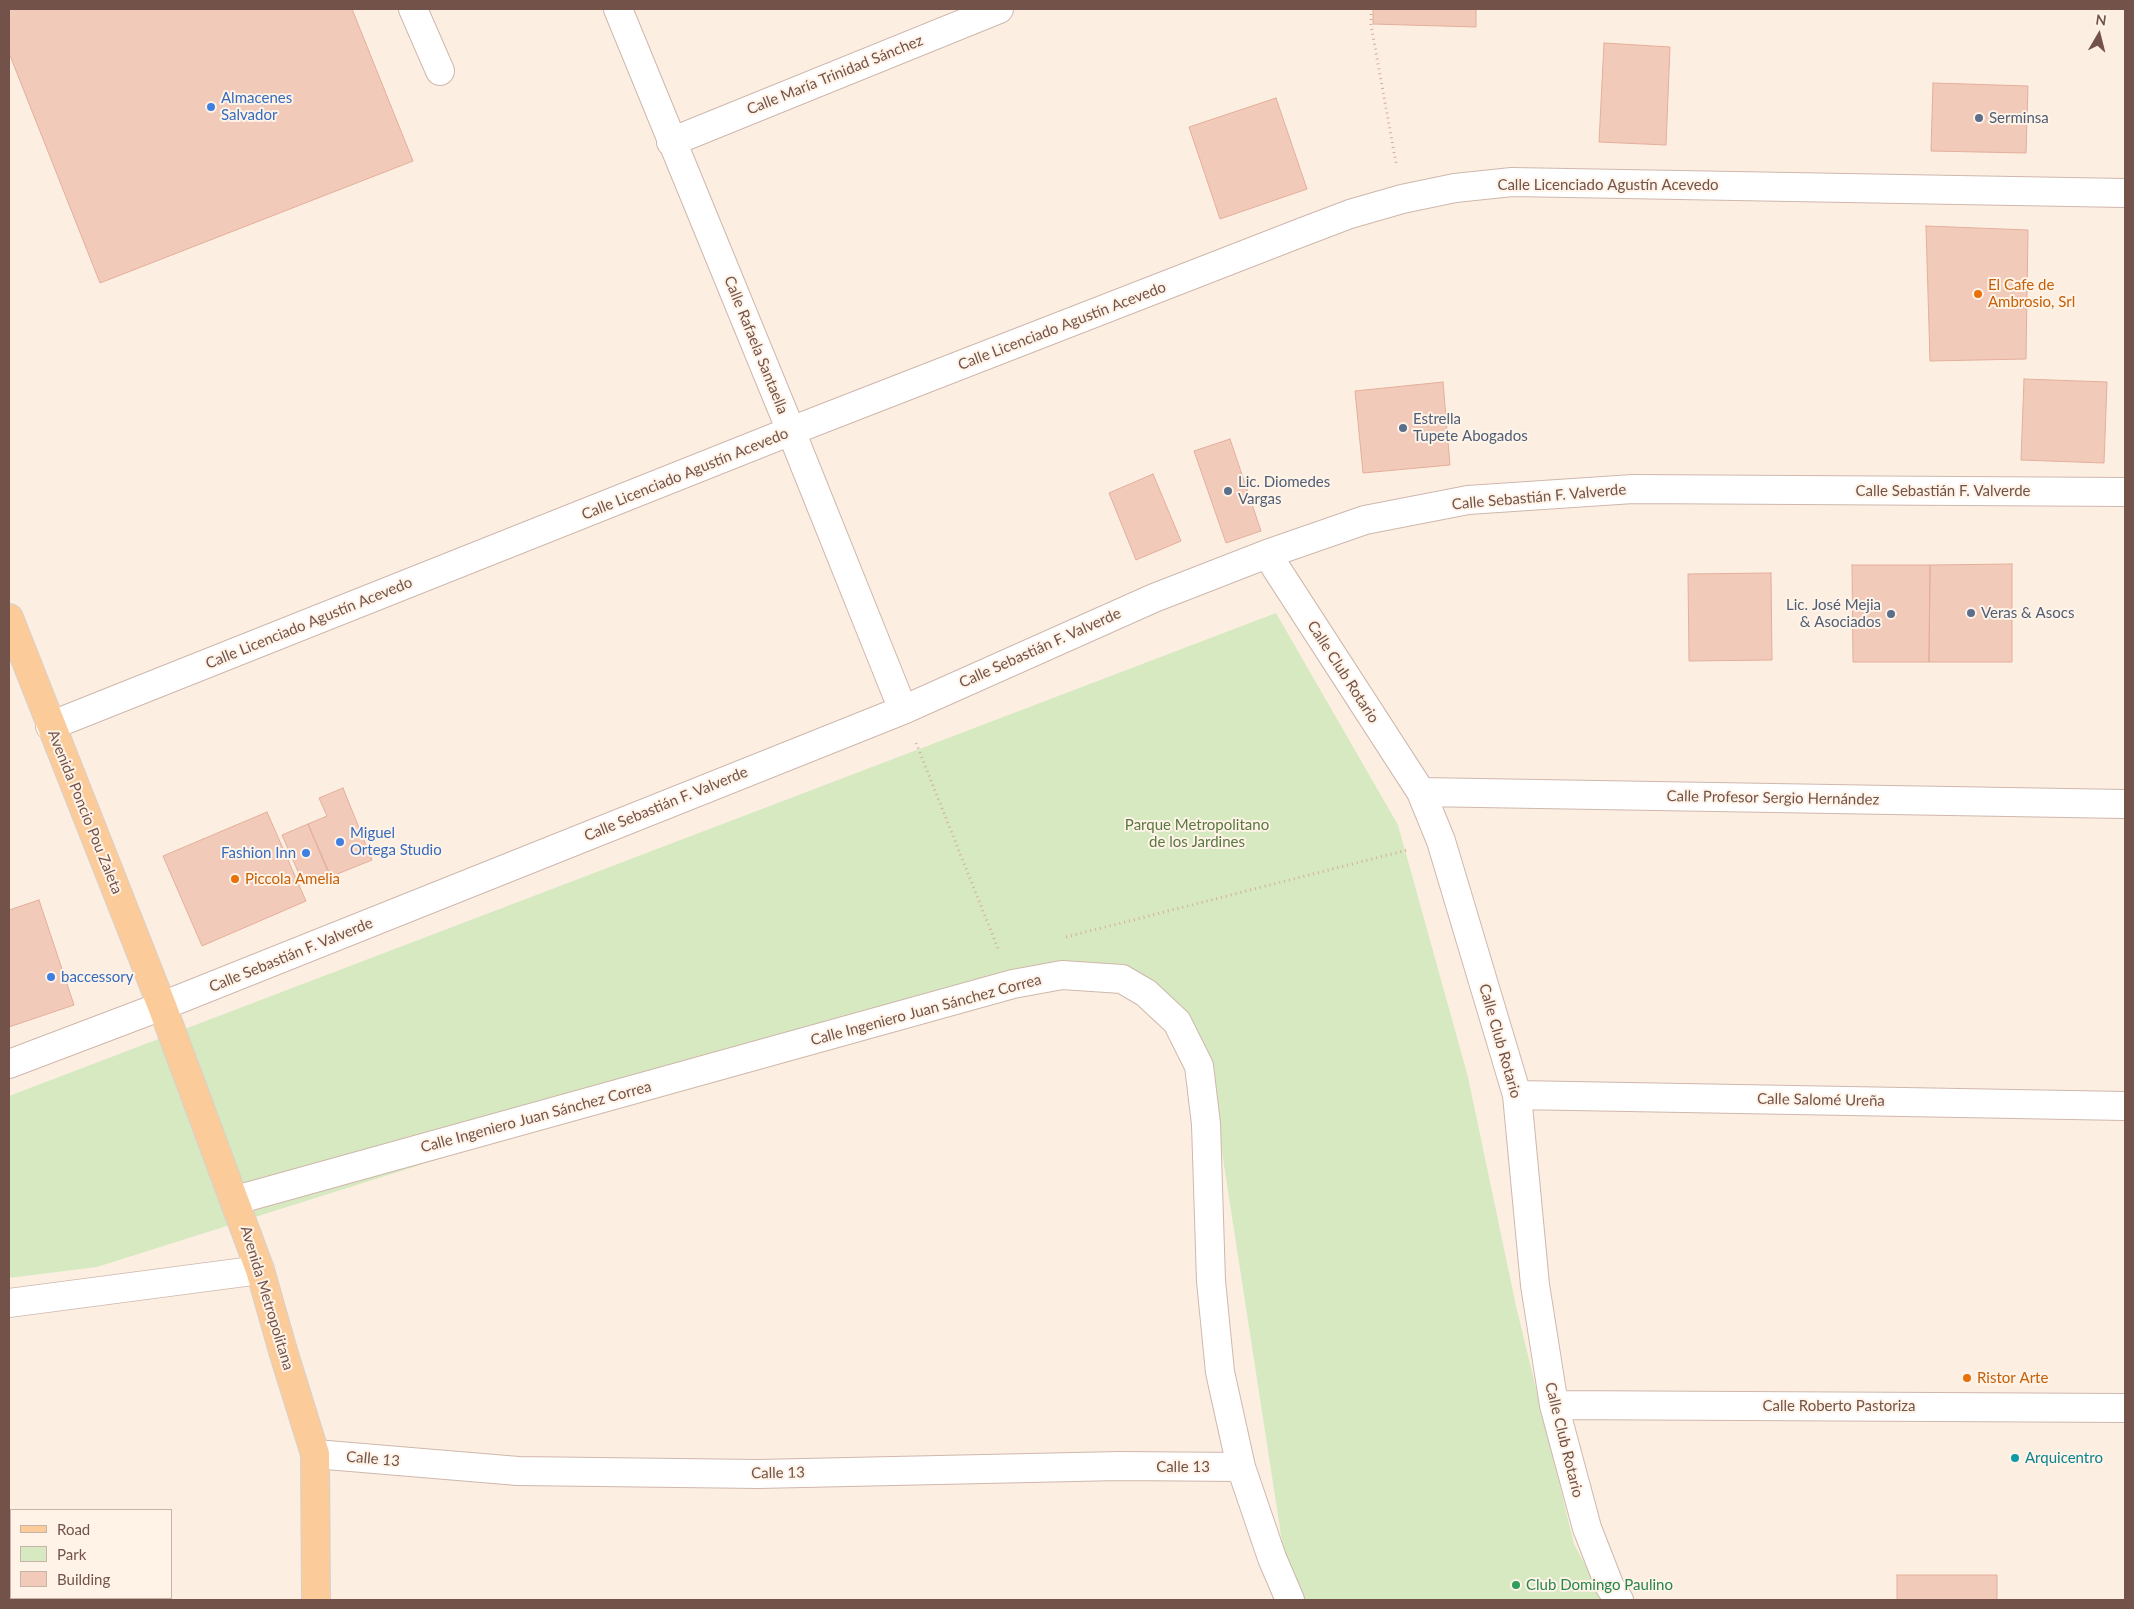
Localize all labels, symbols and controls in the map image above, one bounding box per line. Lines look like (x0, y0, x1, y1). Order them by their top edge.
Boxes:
north arrow (2074, 10, 2124, 60)
text: N (2095, 10, 2108, 29)
street label: Calle María Trinidad Sánchez (744, 31, 926, 119)
place label: Almacenes Salvador (221, 89, 292, 124)
marker: Almacenes Salvador (205, 101, 217, 113)
place label: Serminsa (1989, 109, 2049, 127)
marker: Serminsa (1973, 112, 1985, 124)
street label: Calle Licenciado Agustín Acevedo (1497, 176, 1719, 194)
street label: Calle Rafaela Santaella (720, 273, 792, 417)
place label: El Cafe de Ambrosio, Srl (1988, 276, 2075, 311)
street label: Calle Licenciado Agustín Acevedo (956, 278, 1168, 374)
marker: El Cafe de Ambrosio, Srl (1972, 288, 1984, 300)
place label: Estrella Tupete Abogados (1413, 410, 1528, 445)
marker: Estrella Tupete Abogados (1397, 422, 1409, 434)
street label: Calle Licenciado Agustín Acevedo (579, 424, 791, 524)
place label: Lic. Diomedes Vargas (1238, 473, 1330, 508)
street label: Calle Sebastián F. Valverde (1451, 480, 1627, 514)
street label: Calle Sebastián F. Valverde (1855, 482, 2031, 500)
marker: Lic. Diomedes Vargas (1222, 485, 1234, 497)
street label: Calle Licenciado Agustín Acevedo (203, 573, 415, 673)
place label: Lic. José Mejia & Asociados (1786, 596, 1881, 631)
street label: Calle Sebastián F. Valverde (956, 604, 1124, 692)
place label: Veras & Asocs (1981, 604, 2074, 622)
marker: Veras & Asocs (1965, 607, 1977, 619)
marker: Lic. José Mejia & Asociados (1885, 608, 1897, 620)
street label: Calle Club Rotario (1303, 618, 1383, 726)
street label: Avenida Poncio Pou Zaleta (44, 727, 126, 897)
street label: Calle Sebastián F. Valverde (581, 763, 751, 845)
street label: Calle Profesor Sergio Hernández (1666, 787, 1880, 809)
park label: Parque Metropolitano de los Jardines (1125, 816, 1269, 851)
place label: Miguel Ortega Studio (350, 824, 442, 859)
marker: Miguel Ortega Studio (334, 836, 346, 848)
place label: Fashion Inn (221, 844, 296, 862)
marker: Fashion Inn (300, 847, 312, 859)
place label: Piccola Amelia (245, 870, 340, 888)
marker: Piccola Amelia (229, 873, 241, 885)
street label: Calle Sebastián F. Valverde (206, 914, 376, 996)
place label: baccessory (61, 968, 134, 986)
street label: Calle Ingeniero Juan Sánchez Correa (809, 970, 1043, 1050)
marker: baccessory (45, 971, 57, 983)
street label: Calle Club Rotario (1475, 982, 1525, 1100)
street label: Calle Ingeniero Juan Sánchez Correa (419, 1077, 653, 1157)
street label: Calle Salomé Ureña (1757, 1090, 1885, 1110)
street label: Avenida Metropolitana (236, 1224, 298, 1372)
place label: Ristor Arte (1977, 1369, 2048, 1387)
marker: Ristor Arte (1961, 1372, 1973, 1384)
street label: Calle Club Rotario (1541, 1381, 1587, 1499)
street label: Calle Roberto Pastoriza (1762, 1397, 1916, 1415)
street label: Calle 13 (345, 1448, 401, 1470)
place label: Arquicentro (2025, 1449, 2103, 1467)
marker: Arquicentro (2009, 1452, 2021, 1464)
street label: Calle 13 (1156, 1458, 1210, 1476)
street label: Calle 13 (751, 1464, 805, 1482)
legend (10, 1509, 172, 1599)
text: Road (57, 1520, 90, 1538)
text: Park (57, 1545, 86, 1563)
text: Building (57, 1570, 110, 1588)
place label: Club Domingo Paulino (1526, 1576, 1673, 1594)
marker: Club Domingo Paulino (1510, 1579, 1522, 1591)

